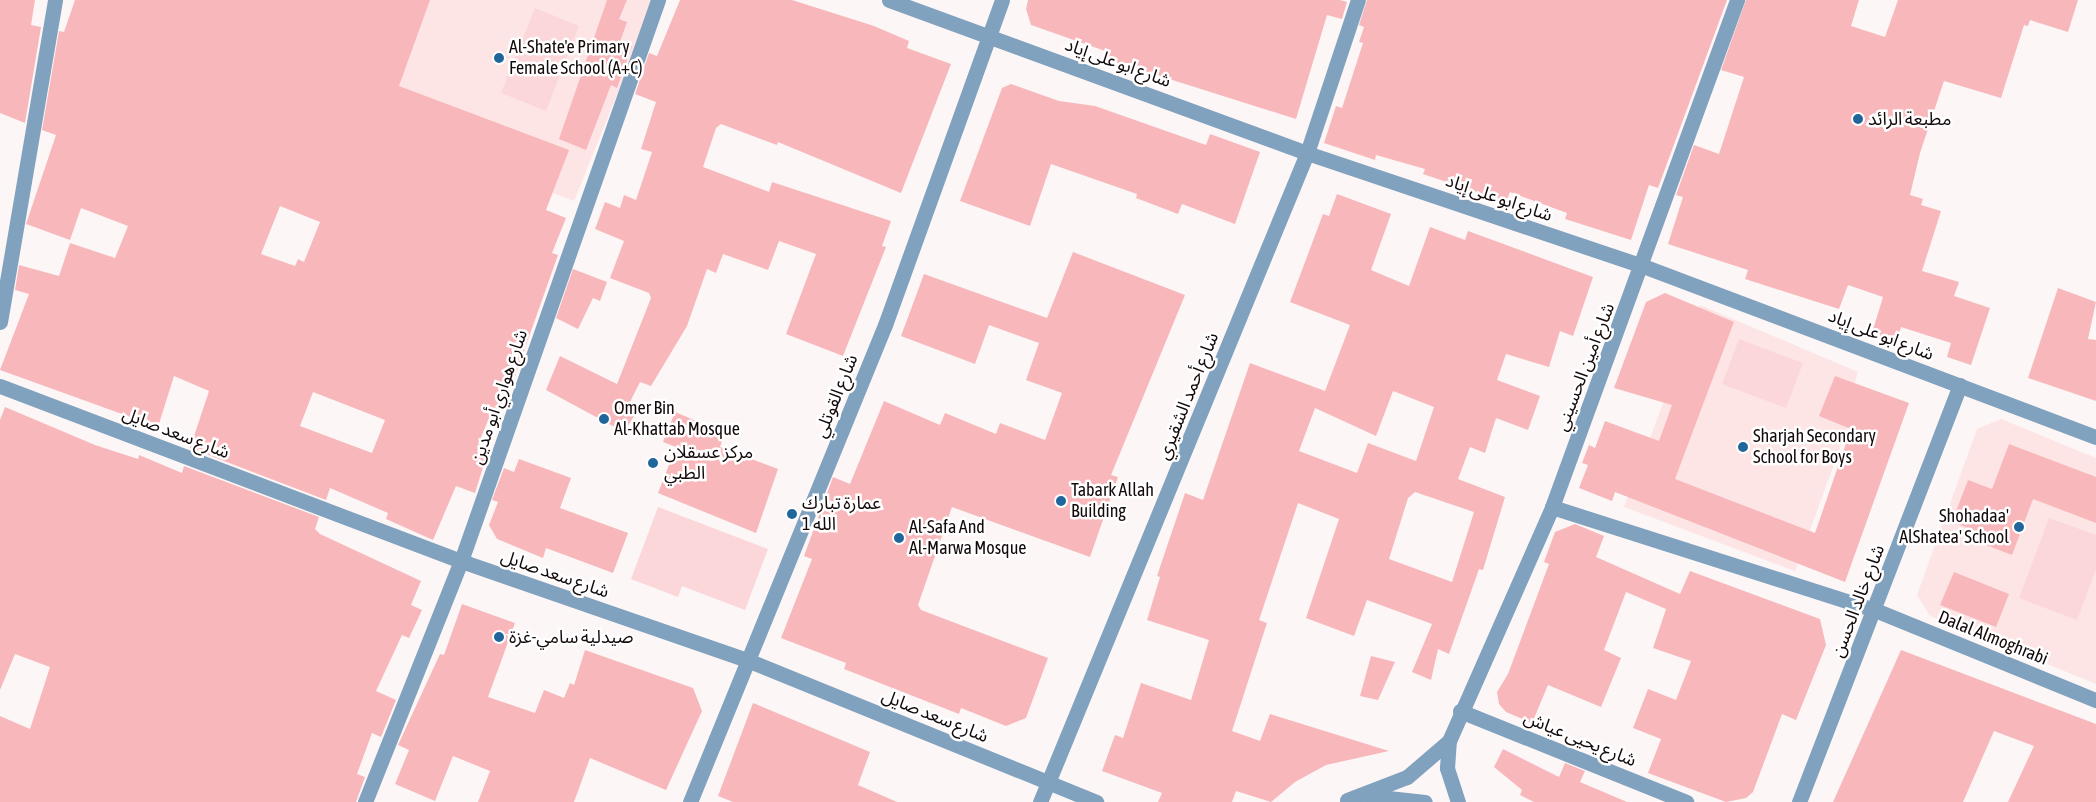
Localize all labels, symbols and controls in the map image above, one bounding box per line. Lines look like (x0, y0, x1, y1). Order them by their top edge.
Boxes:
street label: شارع ابو على إياد (1062, 34, 1174, 92)
place label: Al-Shate'e Primary Female School (A+C) (509, 37, 643, 80)
marker: Al-Shate'e Primary Female School (A+C) (493, 52, 505, 64)
place label: مطبعة الرائد (1868, 108, 1951, 130)
marker: مطبعة الرائد (1852, 113, 1864, 125)
street label: شارع ابو على إياد (1443, 170, 1555, 226)
street label: شارع أمين الحسيني (1551, 300, 1619, 434)
street label: شارع ابو على إياد (1825, 305, 1937, 365)
street label: شارع هواري أبو مدين (466, 327, 532, 467)
street label: شارع أحمد الشقيري (1153, 329, 1223, 463)
street label: شارع القوتلي (810, 351, 862, 441)
place label: Omer Bin Al-Khattab Mosque (614, 398, 740, 440)
street label: شارع سعد صايل (119, 403, 233, 463)
marker: Omer Bin Al-Khattab Mosque (598, 413, 610, 425)
place label: Sharjah Secondary School for Boys (1753, 426, 1876, 468)
marker: Sharjah Secondary School for Boys (1737, 441, 1749, 453)
place label: مركز عسقلان الطبي (664, 442, 753, 484)
marker: مركز عسقلان الطبي (646, 456, 660, 470)
place label: Tabark Allah Building (1071, 480, 1154, 522)
place label: عمارة تبارك الله 1 (802, 493, 881, 536)
marker: Tabark Allah Building (1055, 495, 1067, 507)
place label: Shohadaa' AlShatea' School (1899, 506, 2009, 548)
marker: عمارة تبارك الله 1 (786, 508, 798, 520)
place label: Al-Safa And Al-Marwa Mosque (909, 517, 1027, 560)
marker: Shohadaa' AlShatea' School (2013, 521, 2025, 533)
marker: Al-Safa And Al-Marwa Mosque (893, 532, 905, 544)
street label: شارع خالد الحسن (1827, 542, 1889, 660)
street label: شارع سعد صايل (498, 545, 612, 603)
street label: Dalal Almoghrabi (1935, 606, 2051, 670)
place label: صيدلية سامي-غزة (509, 626, 633, 648)
marker: صيدلية سامي-غزة (493, 631, 505, 643)
street label: شارع سعد صايل (879, 685, 991, 747)
street label: شارع يحيى عياش (1521, 707, 1639, 771)

